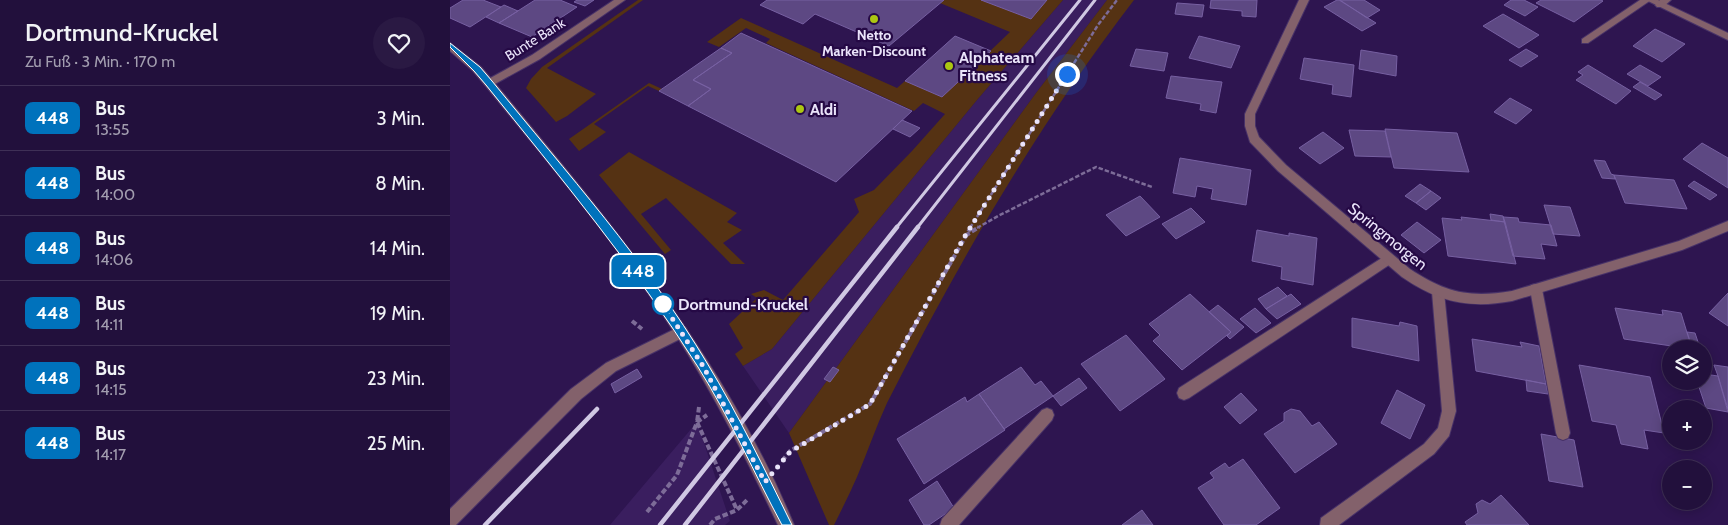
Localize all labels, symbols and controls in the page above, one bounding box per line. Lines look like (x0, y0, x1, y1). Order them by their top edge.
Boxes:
street label: Bunte Bank (502, 13, 569, 65)
marker: Netto Marken-Discount (868, 13, 880, 25)
button: heart (373, 17, 425, 69)
text: Dortmund-Kruckel (25, 18, 218, 47)
place label: Netto Marken-Discount (822, 26, 926, 60)
place label: Alphateam Fitness (959, 48, 1035, 85)
text: Zu Fuß · 3 Min. · 170 m (25, 52, 175, 71)
marker: Alphateam Fitness (943, 60, 955, 72)
your location (1055, 62, 1080, 87)
text: Bus (95, 97, 125, 120)
place label: Aldi (810, 100, 837, 119)
marker: Aldi (794, 103, 806, 115)
text: 448 (36, 107, 69, 129)
text: 3 Min. (377, 107, 425, 130)
text: 13:55 (95, 120, 130, 139)
text: Bus (95, 162, 125, 185)
text: 448 (36, 172, 69, 194)
text: 8 Min. (375, 172, 425, 195)
text: 14:00 (95, 185, 135, 204)
street label: Springmorgen (1344, 199, 1431, 274)
text: Bus (95, 227, 125, 250)
text: 448 (36, 237, 69, 259)
text: 14 Min. (370, 237, 425, 260)
text: 14:06 (95, 250, 133, 269)
line badge: 448 (609, 255, 667, 287)
text: 448 (621, 260, 655, 282)
text: Bus (95, 292, 125, 315)
marker: Dortmund-Kruckel (652, 293, 674, 315)
place label: Dortmund-Kruckel (678, 295, 808, 314)
text: 448 (36, 302, 69, 324)
text: 19 Min. (370, 302, 425, 325)
text: 14:11 (95, 315, 123, 334)
map controls (1662, 340, 1712, 510)
button: layers (1662, 340, 1712, 390)
text: Bus (95, 357, 125, 380)
text: 448 (36, 367, 69, 389)
text: 23 Min. (367, 367, 425, 390)
text: 14:15 (95, 380, 127, 399)
button: + (1662, 400, 1712, 450)
text: Bus (95, 422, 125, 445)
text: 448 (36, 432, 69, 454)
text: 25 Min. (367, 432, 425, 455)
text: 14:17 (95, 445, 126, 464)
button: − (1662, 460, 1712, 510)

